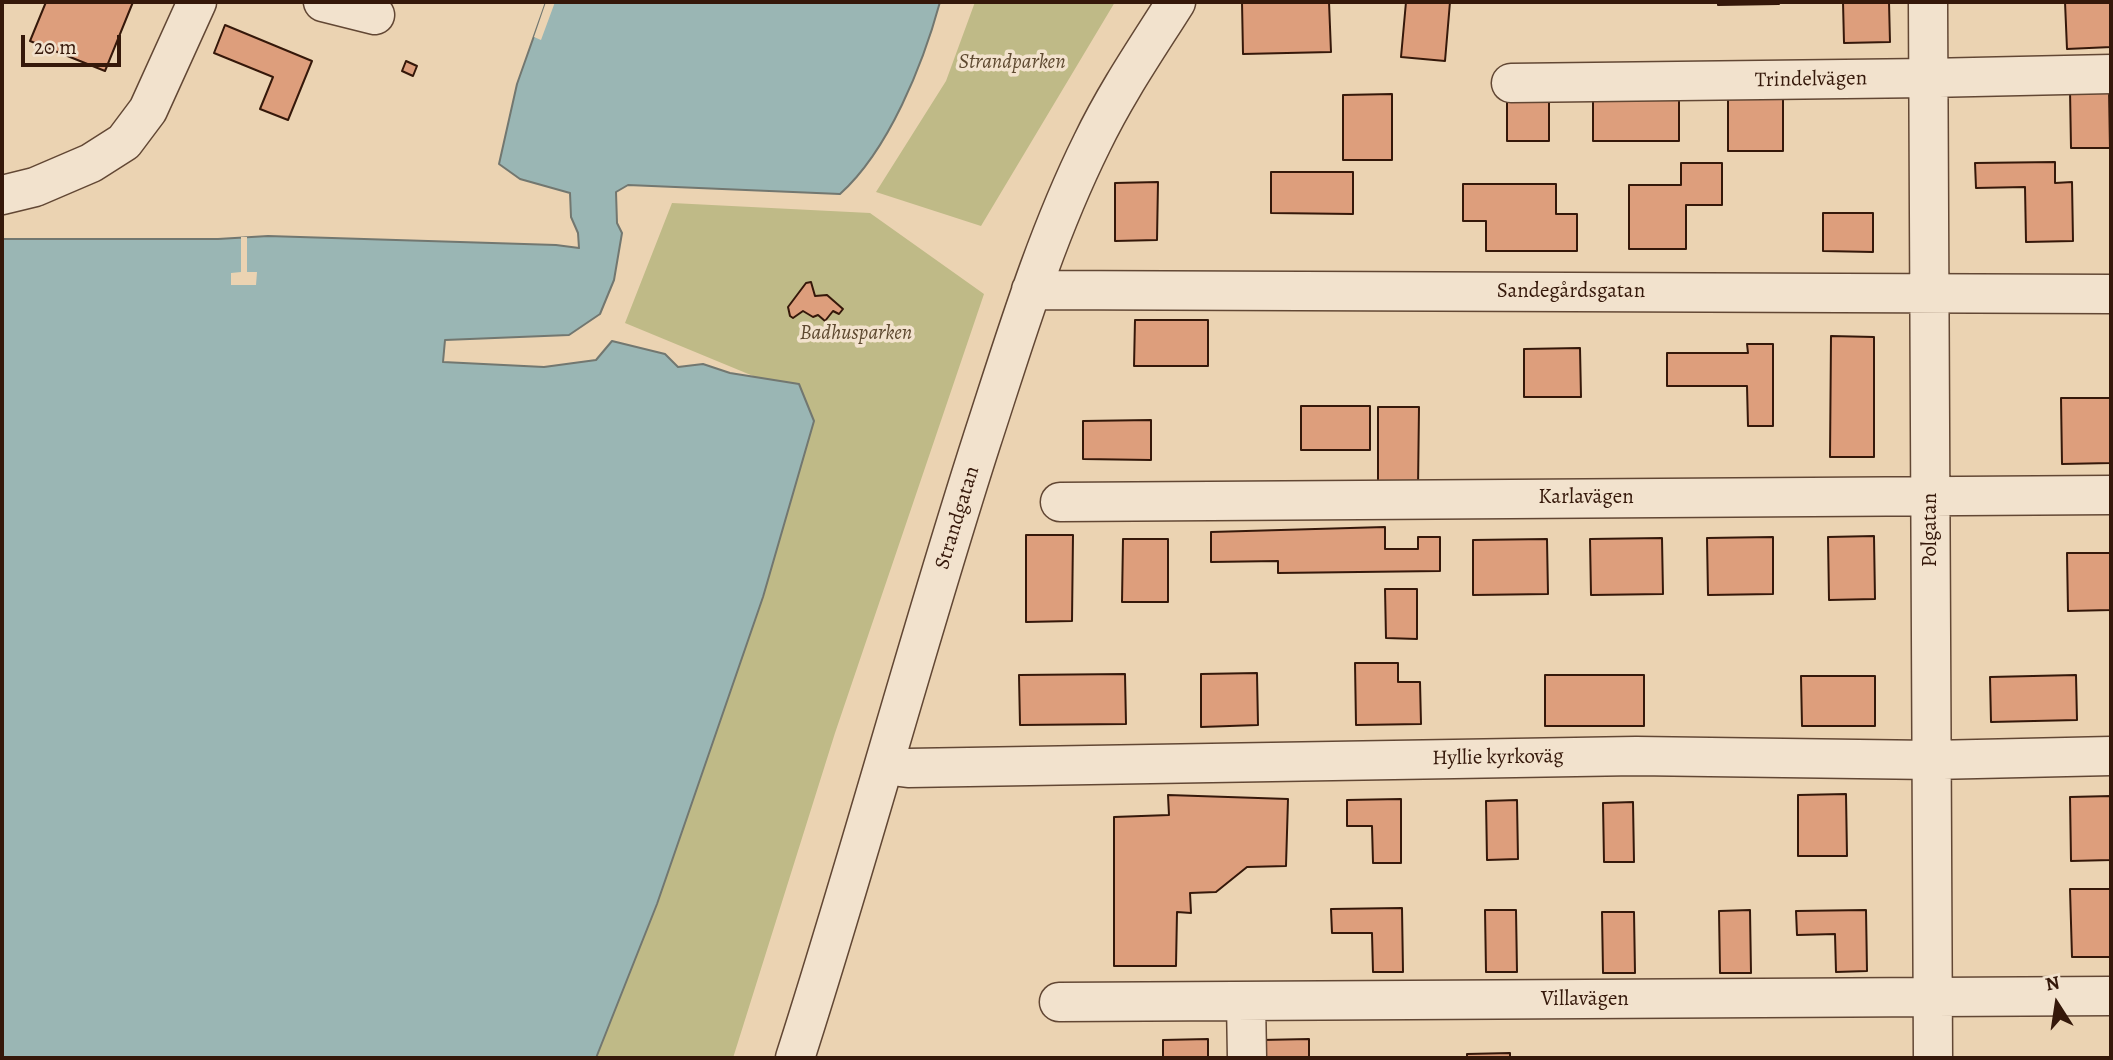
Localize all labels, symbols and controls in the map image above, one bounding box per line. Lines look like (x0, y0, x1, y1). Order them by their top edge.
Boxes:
scale bar (24, 21, 124, 65)
text: 20 m (34, 33, 77, 61)
park label: Strandparken (958, 50, 1066, 76)
street label: Trindelvägen (1755, 66, 1867, 94)
street label: Sandegårdsgatan (1497, 279, 1645, 305)
park label: Badhusparken (800, 321, 912, 347)
street label: Strandgatan (930, 463, 986, 573)
street label: Karlavägen (1538, 485, 1634, 511)
street label: Polgatan (1918, 493, 1944, 567)
street label: Hyllie kyrkoväg (1432, 744, 1564, 772)
north arrow (2022, 969, 2092, 1039)
text: N (2043, 969, 2062, 998)
street label: Villavägen (1541, 987, 1629, 1013)

